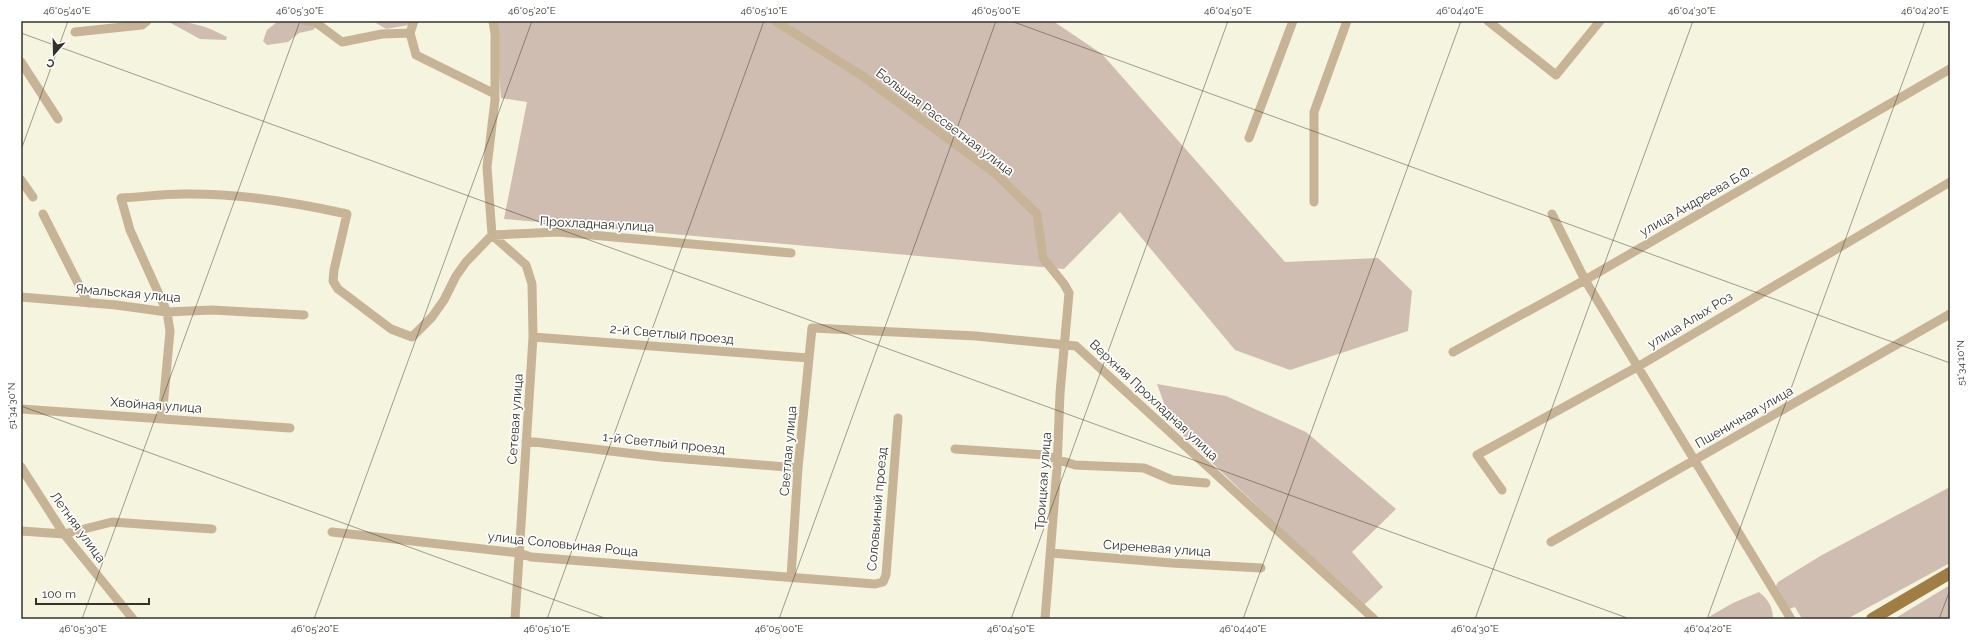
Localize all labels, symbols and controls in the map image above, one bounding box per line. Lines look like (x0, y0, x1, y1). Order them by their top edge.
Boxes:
text: 46°05'40"E (43, 5, 91, 16)
text: 46°05'30"E (276, 5, 324, 16)
text: 46°05'20"E (508, 5, 556, 16)
text: 46°05'10"E (741, 5, 787, 16)
text: 46°05'00"E (972, 5, 1020, 16)
text: 46°04'50"E (1204, 5, 1252, 16)
text: 46°04'40"E (1436, 5, 1484, 16)
text: 46°04'30"E (1668, 5, 1716, 16)
text: 46°04'20"E (1901, 5, 1949, 16)
north arrow (34, 34, 74, 74)
text: С (45, 55, 57, 70)
street label: Большая Рассветная улица (873, 65, 1017, 179)
street label: улица Андреева Б.Ф. (1637, 163, 1755, 239)
street label: Прохладная улица (539, 214, 655, 234)
street label: Ямальская улица (75, 281, 181, 305)
street label: улица Алых Роз (1645, 289, 1735, 351)
street label: 2-й Светлый проезд (609, 321, 735, 347)
street label: Верхняя Прохладная улица (1087, 337, 1221, 463)
text: 51°34'10"N (1955, 340, 1966, 386)
street label: Сетевая улица (504, 373, 526, 465)
text: 51°34'30"N (6, 383, 17, 429)
street label: Пшеничная улица (1692, 383, 1796, 451)
street label: Хвойная улица (110, 394, 202, 416)
street label: Светлая улица (777, 405, 799, 497)
street label: 1-й Светлый проезд (602, 429, 726, 457)
street label: Троицкая улица (1032, 432, 1054, 530)
street label: Соловьиный проезд (864, 446, 890, 572)
street label: Летняя улица (47, 489, 109, 565)
street label: улица Соловьиная Роща (487, 529, 639, 559)
street label: Сиреневая улица (1103, 537, 1211, 559)
scale bar (36, 580, 149, 606)
text: 100 m (42, 587, 76, 601)
text: 46°05'30"E (59, 623, 107, 634)
text: 46°05'20"E (291, 623, 339, 634)
text: 46°05'10"E (524, 623, 570, 634)
text: 46°05'00"E (755, 623, 803, 634)
text: 46°04'50"E (987, 623, 1035, 634)
text: 46°04'40"E (1219, 623, 1267, 634)
text: 46°04'30"E (1451, 623, 1499, 634)
text: 46°04'20"E (1684, 623, 1732, 634)

